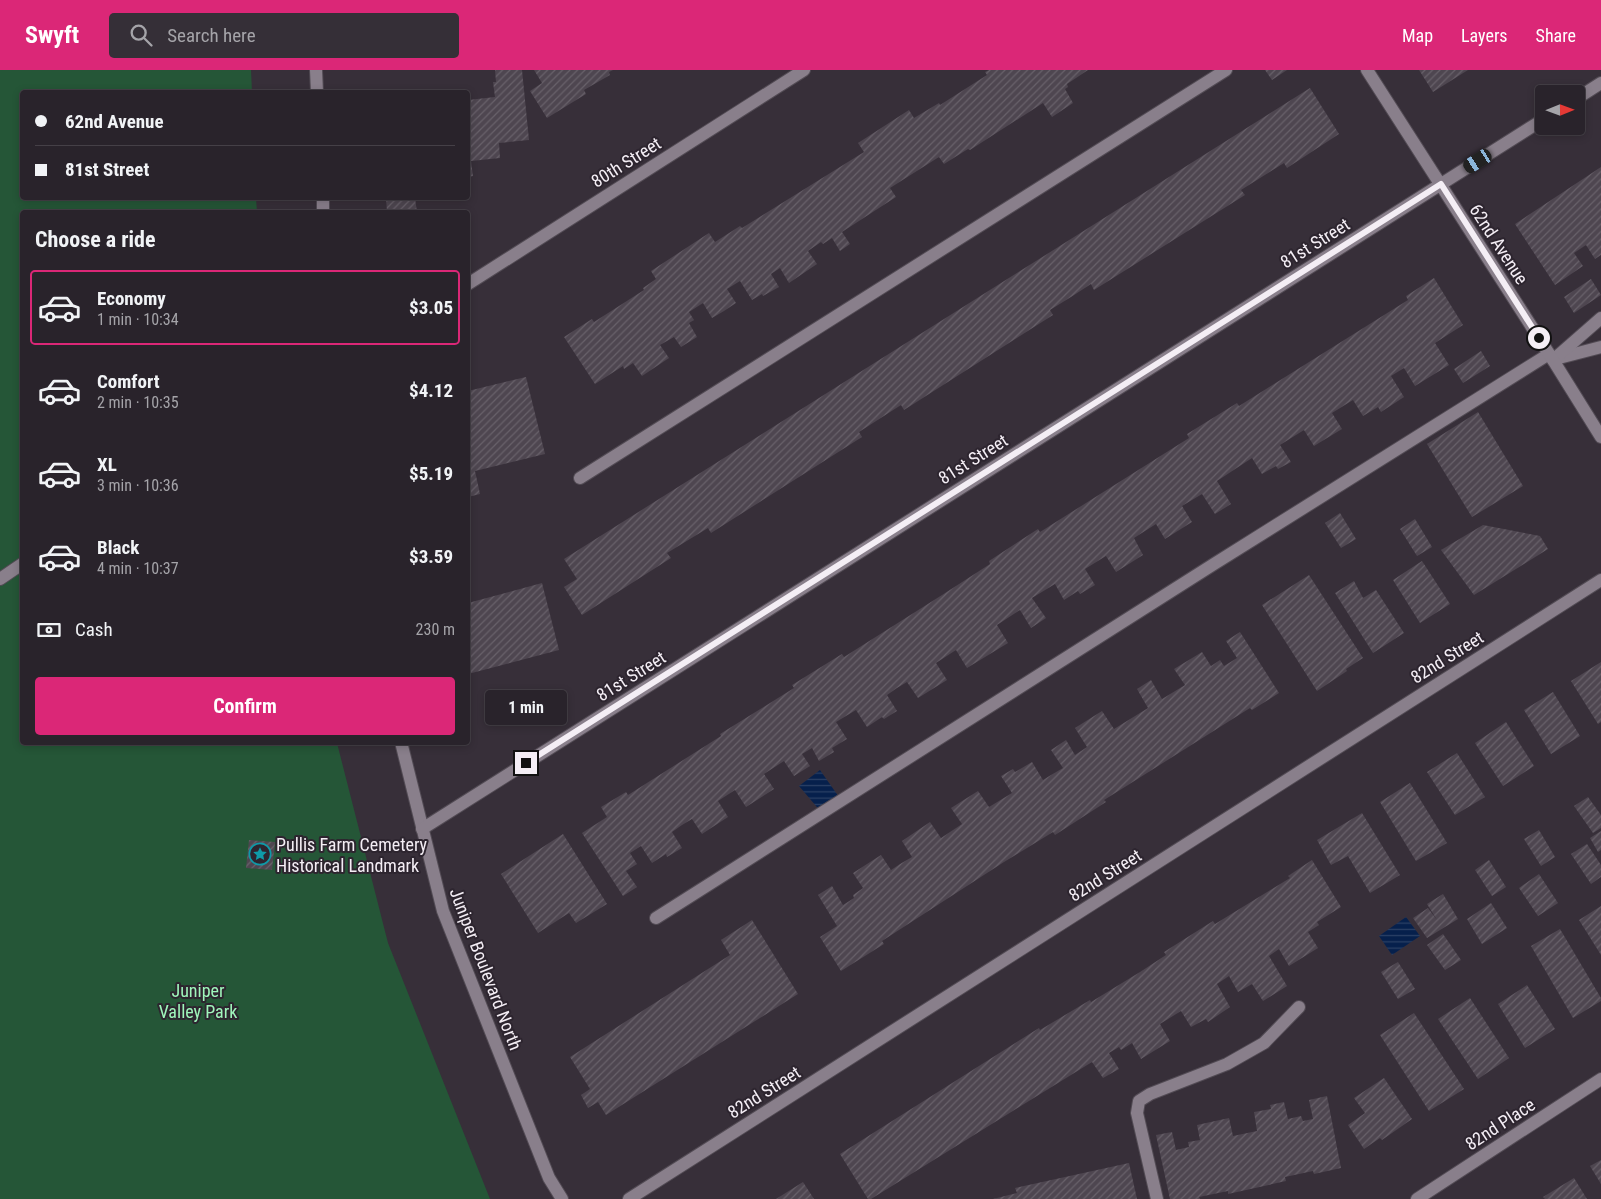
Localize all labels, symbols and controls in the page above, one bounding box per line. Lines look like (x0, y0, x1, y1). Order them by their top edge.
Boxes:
search box (109, 13, 459, 58)
text: Swyft (25, 21, 79, 49)
icon: search (127, 21, 155, 49)
text: Search here (167, 24, 256, 47)
text: Map (1402, 25, 1433, 46)
text: Layers (1461, 25, 1508, 46)
text: Share (1536, 25, 1576, 46)
north arrow (1535, 85, 1585, 135)
map controls (1535, 85, 1585, 135)
text: 62nd Avenue (65, 110, 164, 133)
street label: 80th Street (587, 132, 665, 192)
car (1461, 147, 1494, 175)
text: 81st Street (65, 158, 149, 181)
street label: 62nd Avenue (1465, 200, 1533, 288)
street label: 81st Street (1277, 214, 1353, 272)
text: Choose a ride (35, 227, 156, 252)
icon: car (37, 285, 82, 330)
text: Economy (97, 287, 166, 310)
text: $3.05 (409, 296, 453, 319)
text: 1 min · 10:34 (97, 310, 179, 329)
route start (1528, 327, 1550, 349)
icon: car (37, 368, 82, 413)
text: Comfort (97, 370, 160, 393)
text: $4.12 (409, 379, 453, 402)
text: 2 min · 10:35 (97, 393, 179, 412)
street label: 81st Street (935, 430, 1011, 488)
icon: car (37, 451, 82, 496)
text: XL (97, 453, 117, 476)
text: $5.19 (409, 462, 453, 485)
text: 3 min · 10:36 (97, 476, 179, 495)
icon: car (37, 534, 82, 579)
text: Black (97, 536, 139, 559)
text: $3.59 (409, 545, 453, 568)
text: 4 min · 10:37 (97, 559, 179, 578)
icon: cash (35, 616, 63, 644)
text: Cash (75, 618, 113, 641)
text: 230 m (416, 620, 455, 639)
street label: 82nd Street (1407, 626, 1487, 688)
street label: 81st Street (593, 647, 669, 705)
button: Confirm (35, 677, 455, 735)
callout: 1 min (485, 690, 567, 726)
text: 1 min (508, 698, 544, 717)
route end (515, 752, 537, 774)
place label: Pullis Farm Cemetery Historical Landmark (276, 834, 428, 876)
place icon: Pullis Farm Cemetery Historical Landmark (248, 842, 272, 866)
street label: 82nd Street (1065, 844, 1145, 906)
street label: Juniper Boulevard North (445, 885, 527, 1053)
park label: Juniper Valley Park (159, 980, 237, 1022)
street label: 82nd Street (724, 1061, 804, 1123)
street label: 82nd Place (1461, 1094, 1539, 1154)

